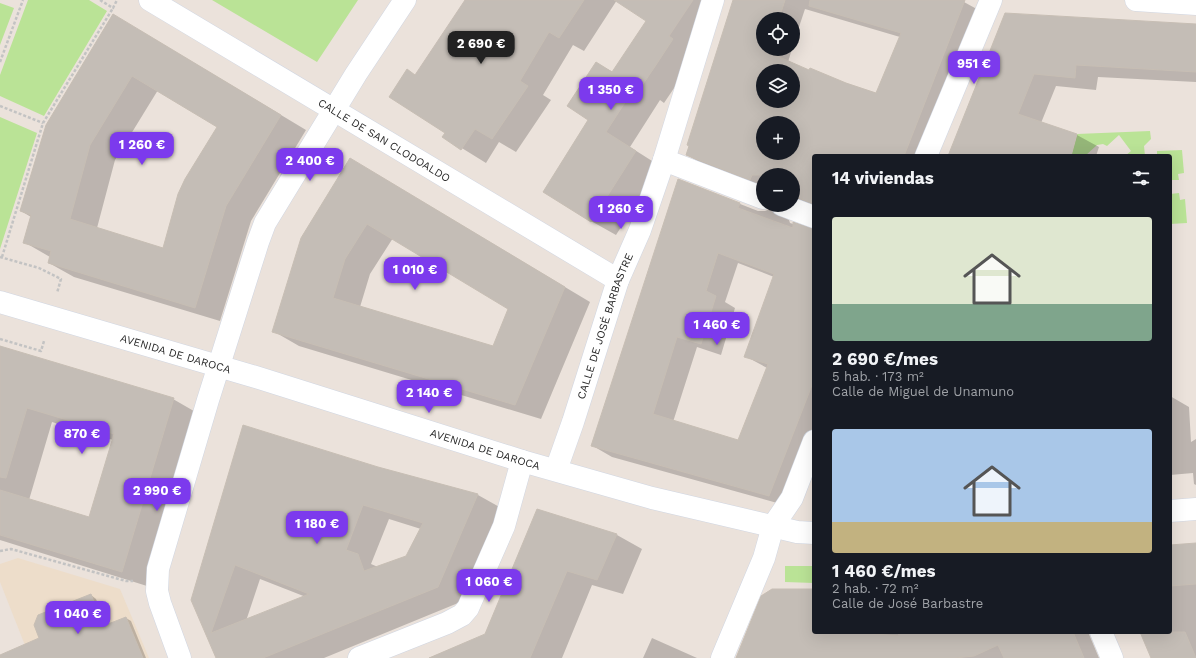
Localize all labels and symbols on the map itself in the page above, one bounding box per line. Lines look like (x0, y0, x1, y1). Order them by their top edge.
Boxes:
pin: 2 690 € (444, 31, 518, 65)
pin: 951 € (946, 51, 1002, 85)
pin: 1 350 € (574, 77, 648, 111)
street label: CALLE DE SAN CLODOALDO (316, 96, 453, 185)
pin: 1 260 € (105, 132, 179, 166)
pin: 2 400 € (273, 148, 347, 182)
pin: 1 260 € (584, 196, 658, 230)
street label: CALLE DE JOSÉ BARBASTRE (574, 251, 636, 401)
pin: 1 010 € (378, 257, 452, 291)
pin: 1 460 € (680, 312, 754, 346)
street label: AVENIDA DE DAROCA (119, 331, 232, 376)
pin: 2 140 € (392, 380, 466, 414)
pin: 870 € (54, 421, 110, 455)
street label: AVENIDA DE DAROCA (429, 426, 542, 472)
pin: 2 990 € (120, 478, 194, 512)
pin: 1 180 € (280, 511, 354, 545)
pin: 1 060 € (452, 569, 526, 603)
pin: 1 040 € (41, 601, 115, 635)

